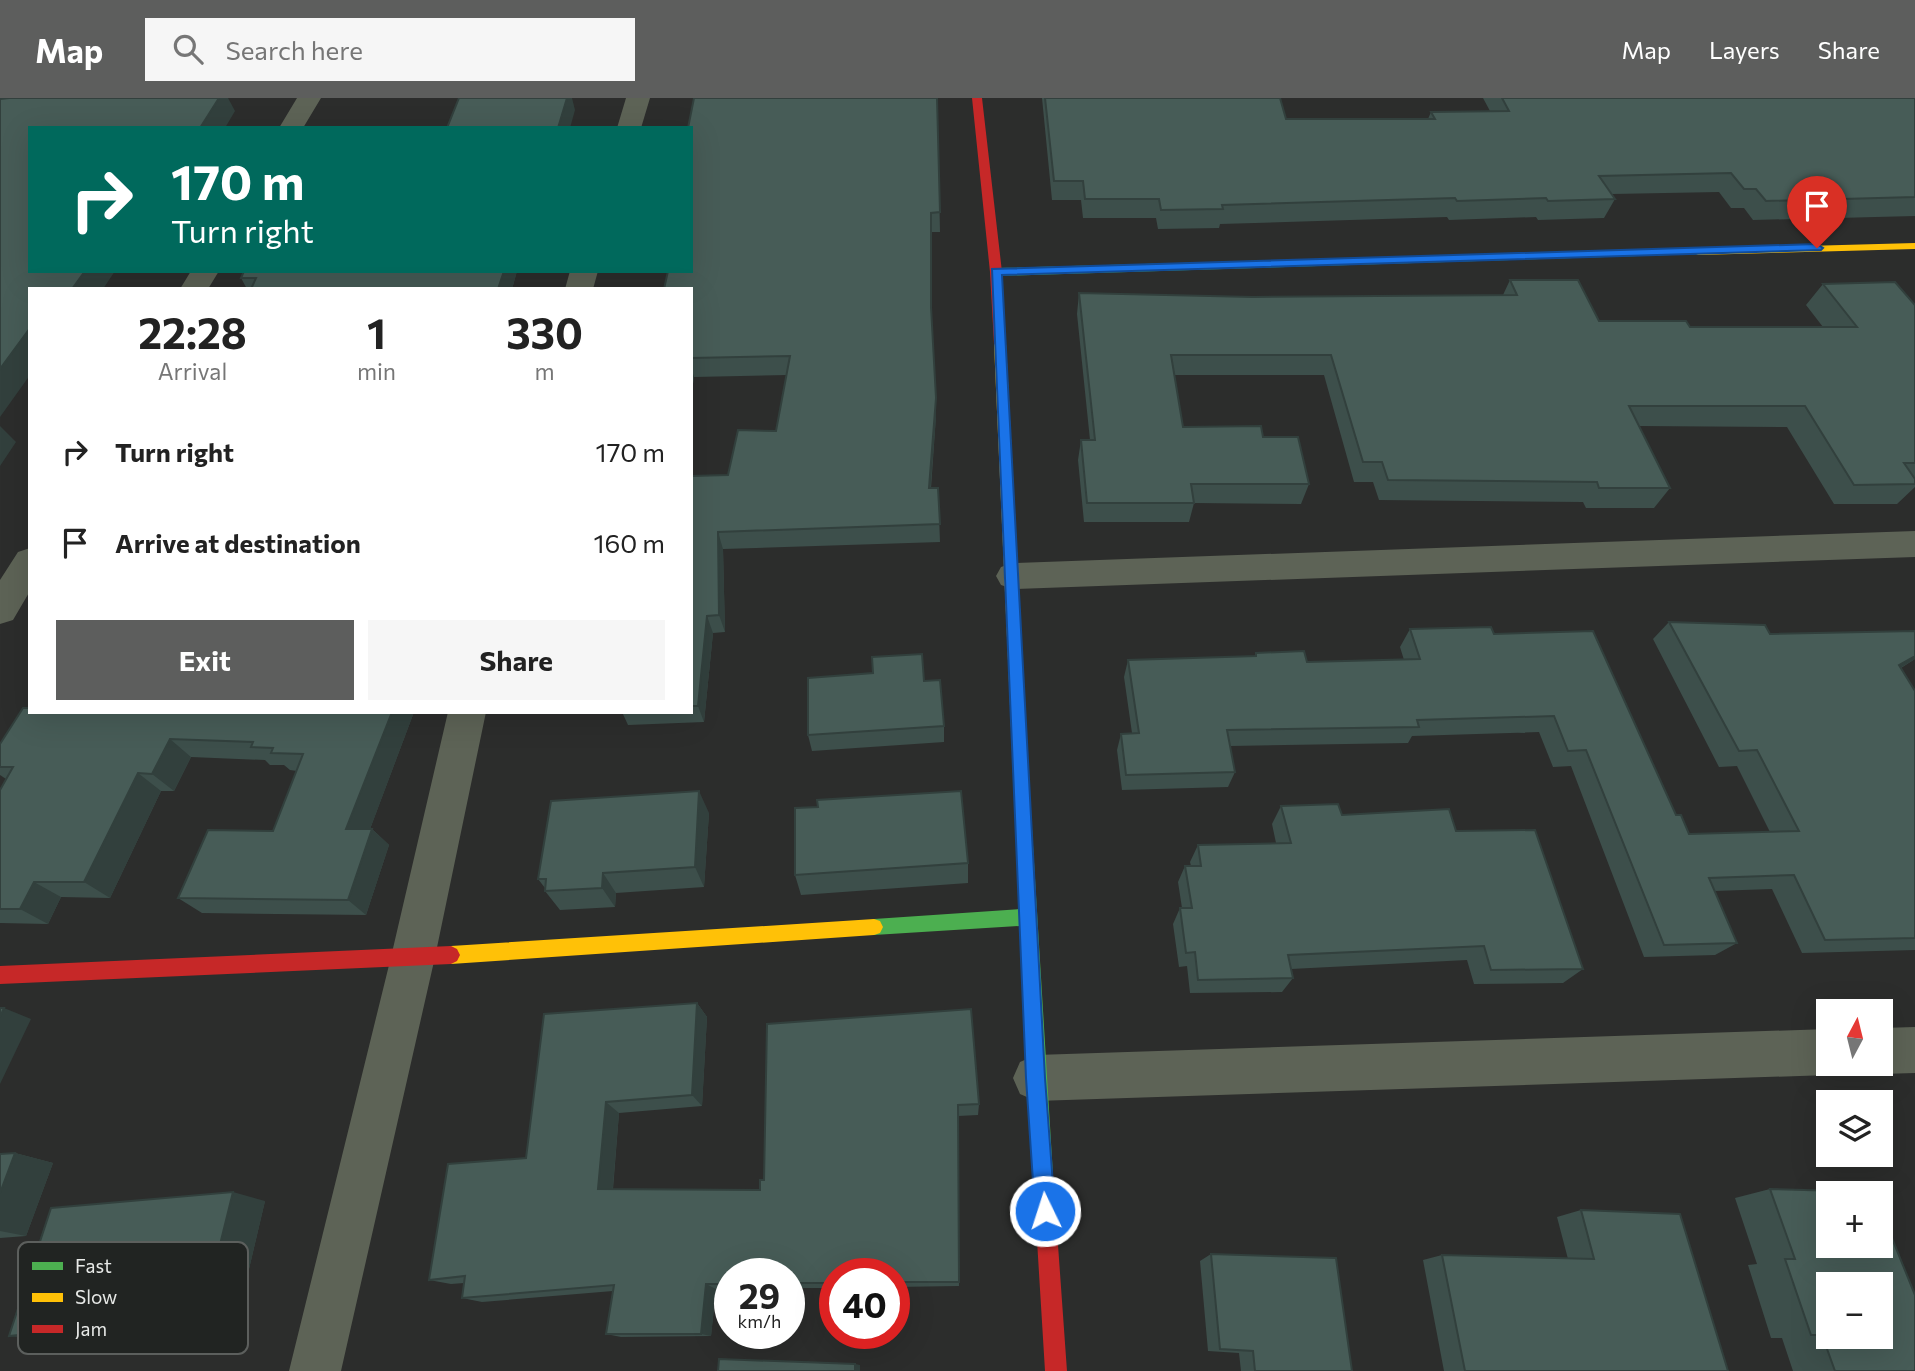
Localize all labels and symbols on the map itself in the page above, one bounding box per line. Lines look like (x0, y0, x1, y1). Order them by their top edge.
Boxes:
pin (1787, 176, 1847, 248)
north arrow (1816, 999, 1894, 1076)
position arrow (1008, 1174, 1082, 1248)
legend (18, 1242, 248, 1354)
text: Fast (75, 1254, 112, 1277)
speed limit sign: 40 (819, 1258, 910, 1349)
text: Slow (75, 1285, 117, 1308)
text: Jam (75, 1317, 107, 1340)

